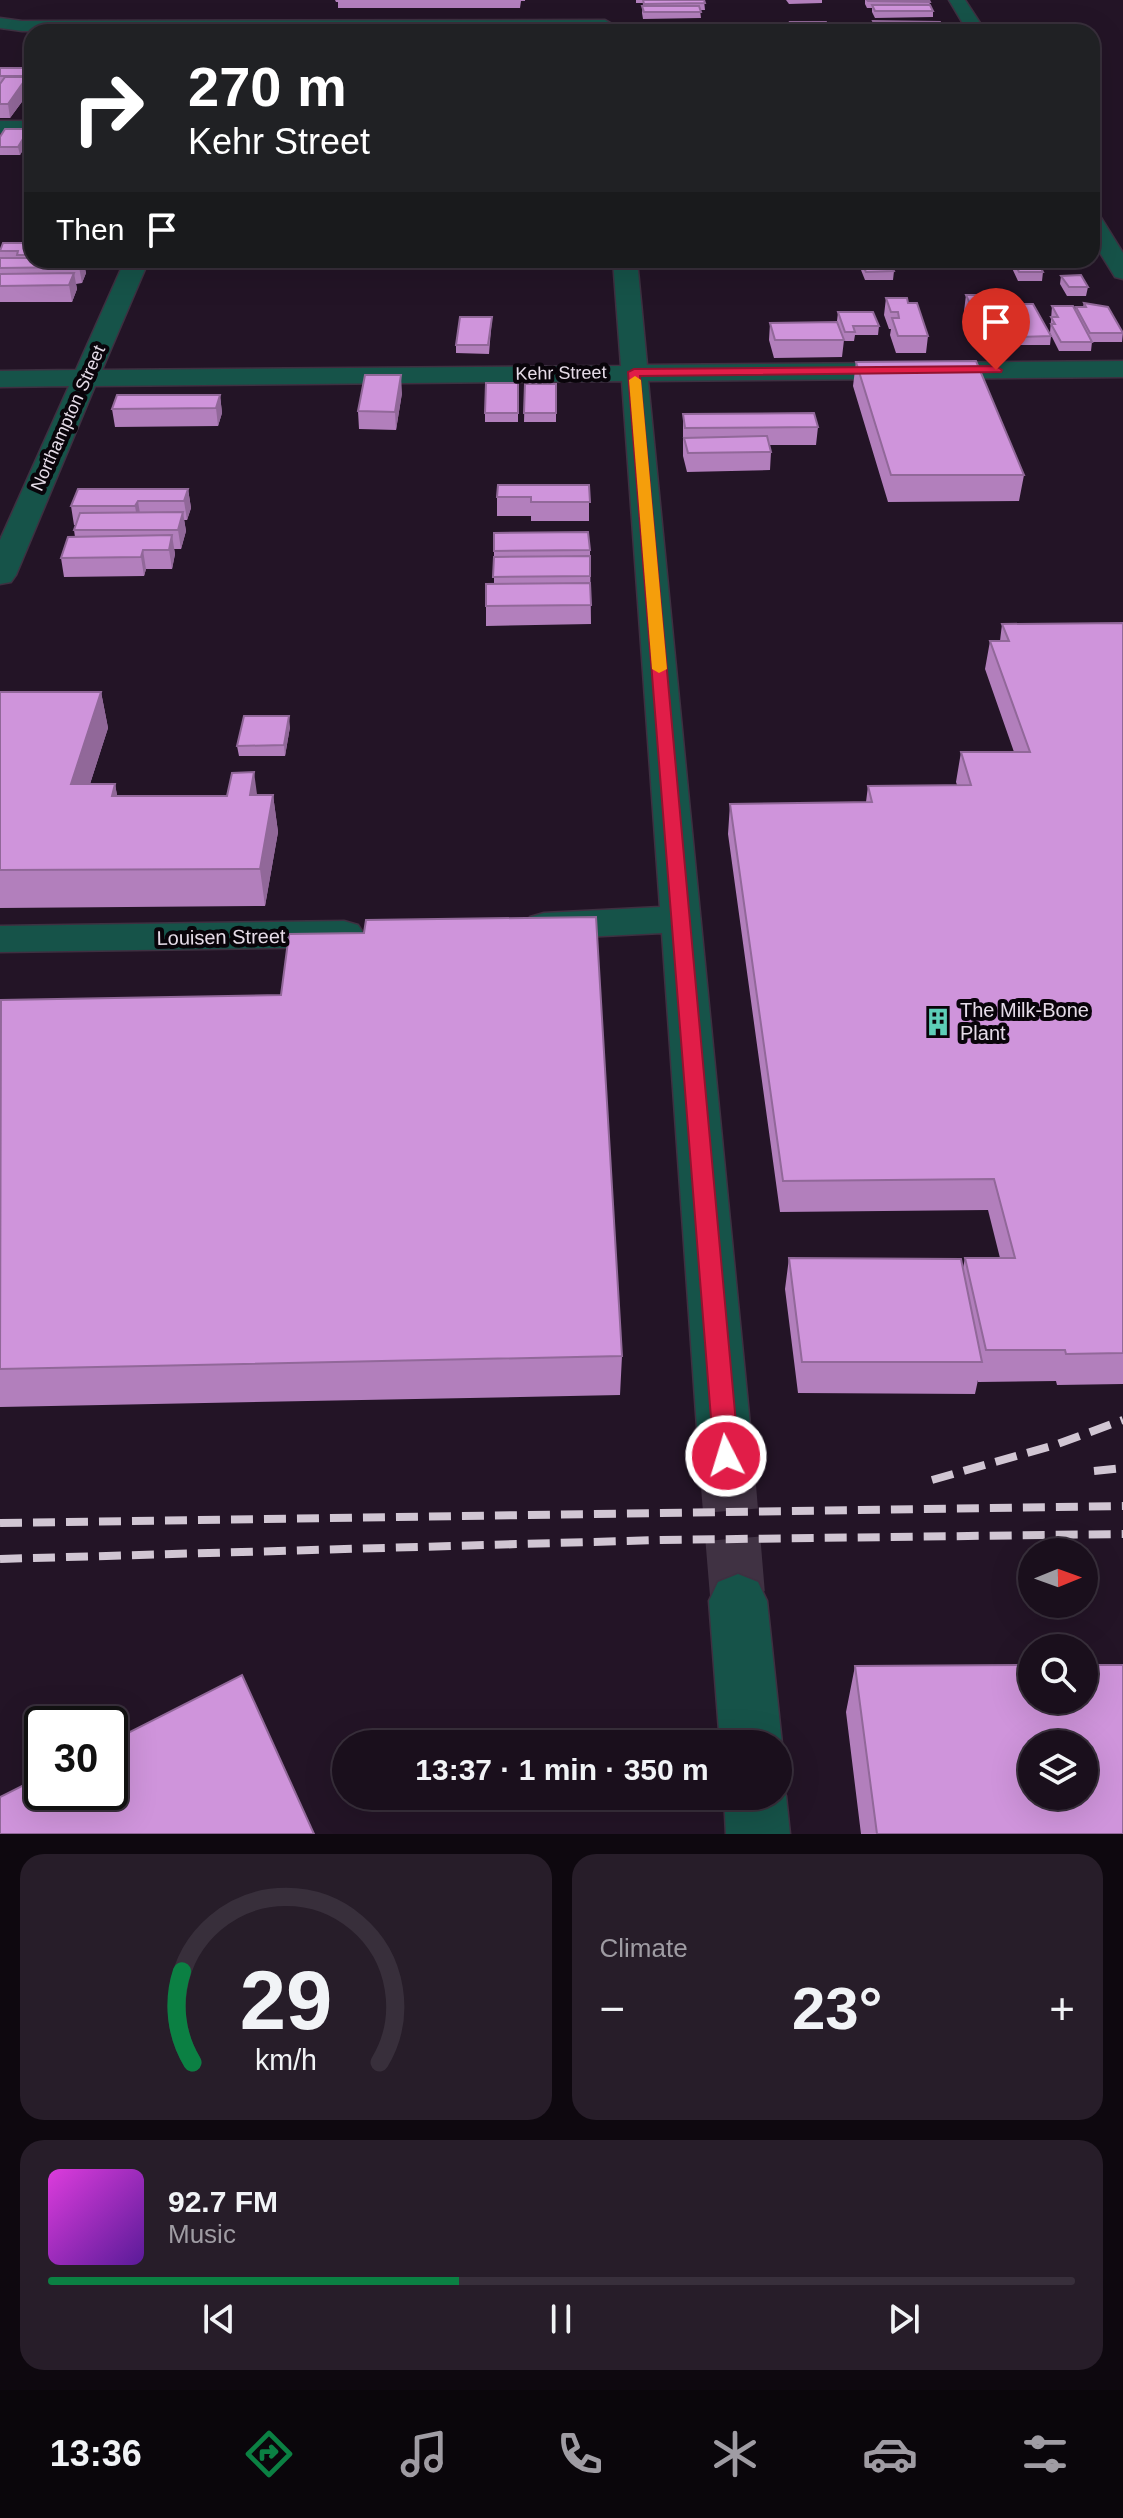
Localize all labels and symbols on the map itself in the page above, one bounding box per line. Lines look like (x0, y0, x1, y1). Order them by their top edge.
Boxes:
pin (962, 288, 1030, 370)
street label: Northampton Street (27, 342, 109, 494)
street label: Kehr Street (515, 362, 607, 384)
street label: Louisen Street (156, 925, 286, 949)
place label: The Milk-Bone Plant (960, 999, 1089, 1044)
building icon: The Milk-Bone Plant (923, 1007, 953, 1037)
position arrow (684, 1414, 768, 1498)
north arrow (1018, 1538, 1098, 1618)
speed limit sign: 30 (24, 1706, 128, 1810)

